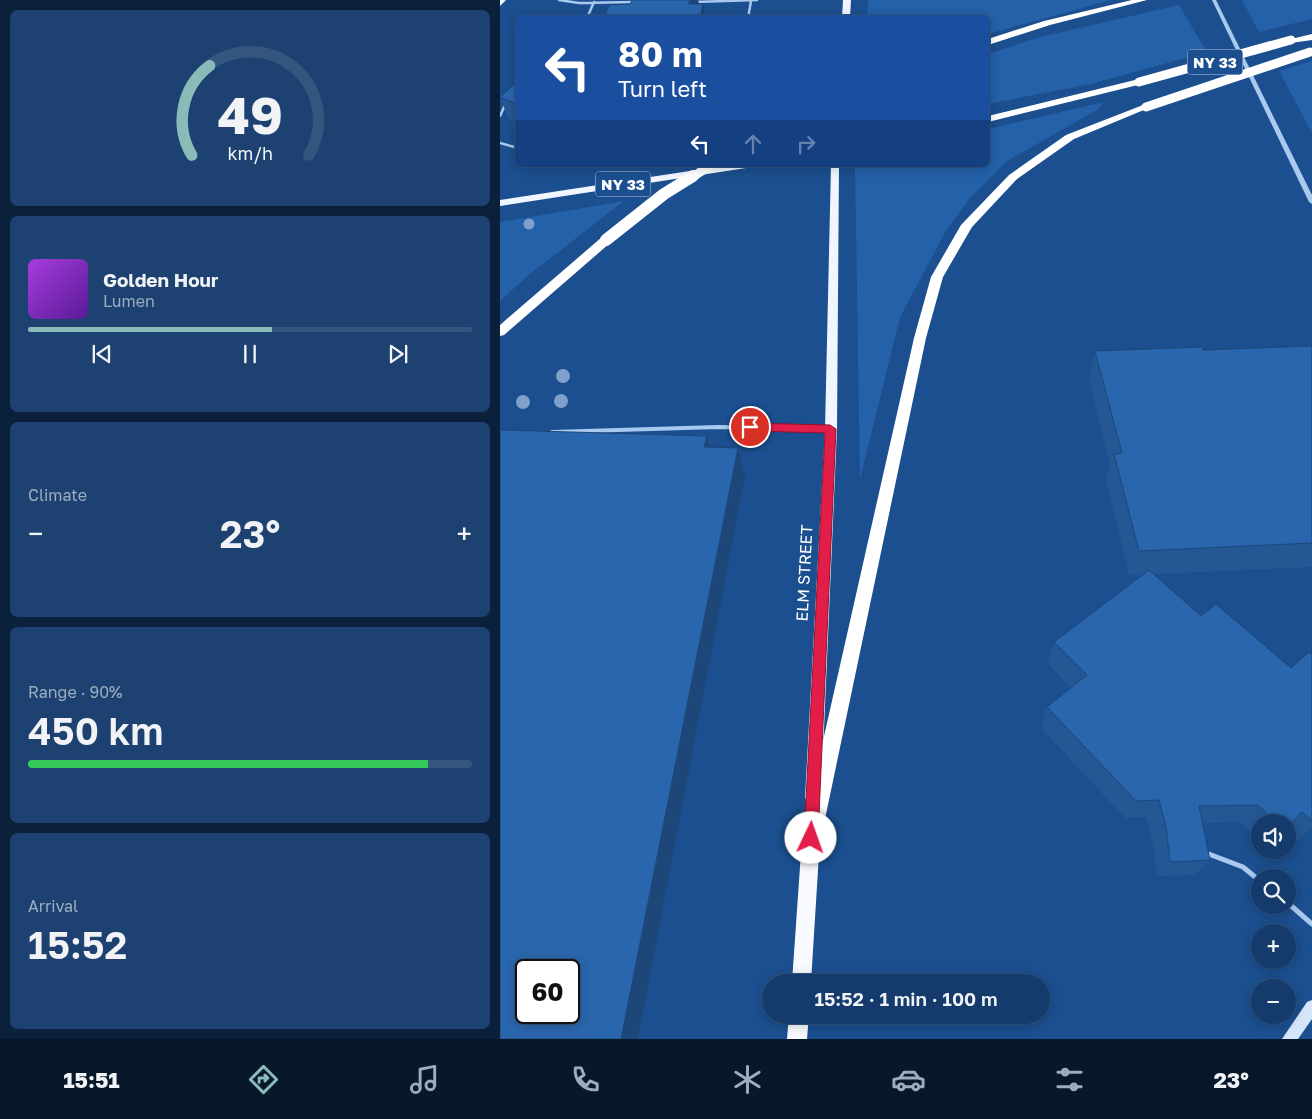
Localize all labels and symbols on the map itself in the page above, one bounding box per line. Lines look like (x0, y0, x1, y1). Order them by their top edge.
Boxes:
road number: NY 33 (1188, 50, 1242, 74)
road number: NY 33 (596, 172, 650, 196)
pin (729, 406, 771, 448)
street label: ELM STREET (791, 524, 817, 622)
position arrow (784, 811, 836, 863)
speed limit sign: 60 (515, 959, 580, 1024)

